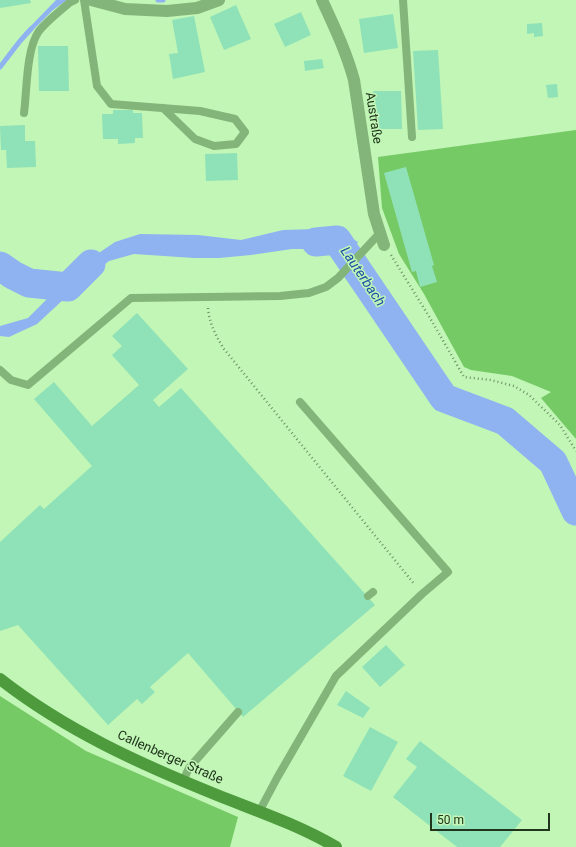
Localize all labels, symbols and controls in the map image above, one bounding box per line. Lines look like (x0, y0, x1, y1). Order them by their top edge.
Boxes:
street label: Austraße (361, 91, 385, 145)
water label: Lauterbach (336, 244, 388, 310)
street label: Callenberger Straße (115, 728, 225, 788)
scale bar (432, 805, 552, 831)
text: 50 m (437, 813, 464, 827)

